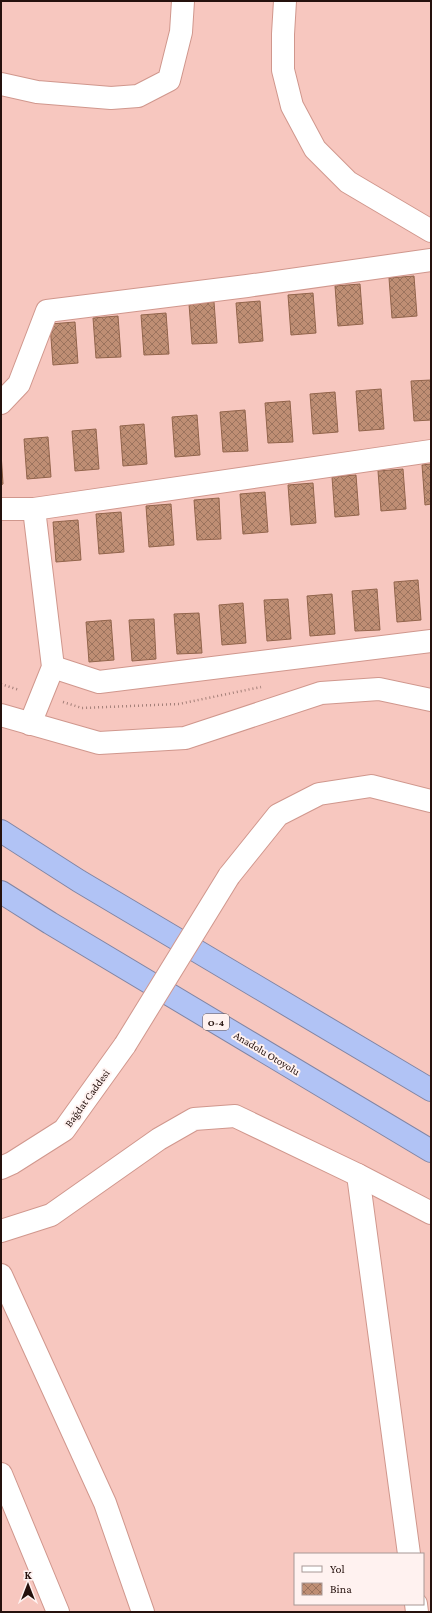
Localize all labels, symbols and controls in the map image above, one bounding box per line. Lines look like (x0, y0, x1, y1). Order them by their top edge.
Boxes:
road number: O-4 (203, 1014, 229, 1030)
street label: Anadolu Otoyolu (231, 1029, 302, 1078)
street label: Bağdat Caddesi (62, 1067, 113, 1130)
legend (294, 1553, 424, 1605)
text: Yol (330, 1562, 345, 1576)
north arrow (8, 1565, 48, 1605)
text: K (24, 1569, 32, 1581)
text: Bina (330, 1582, 352, 1596)

